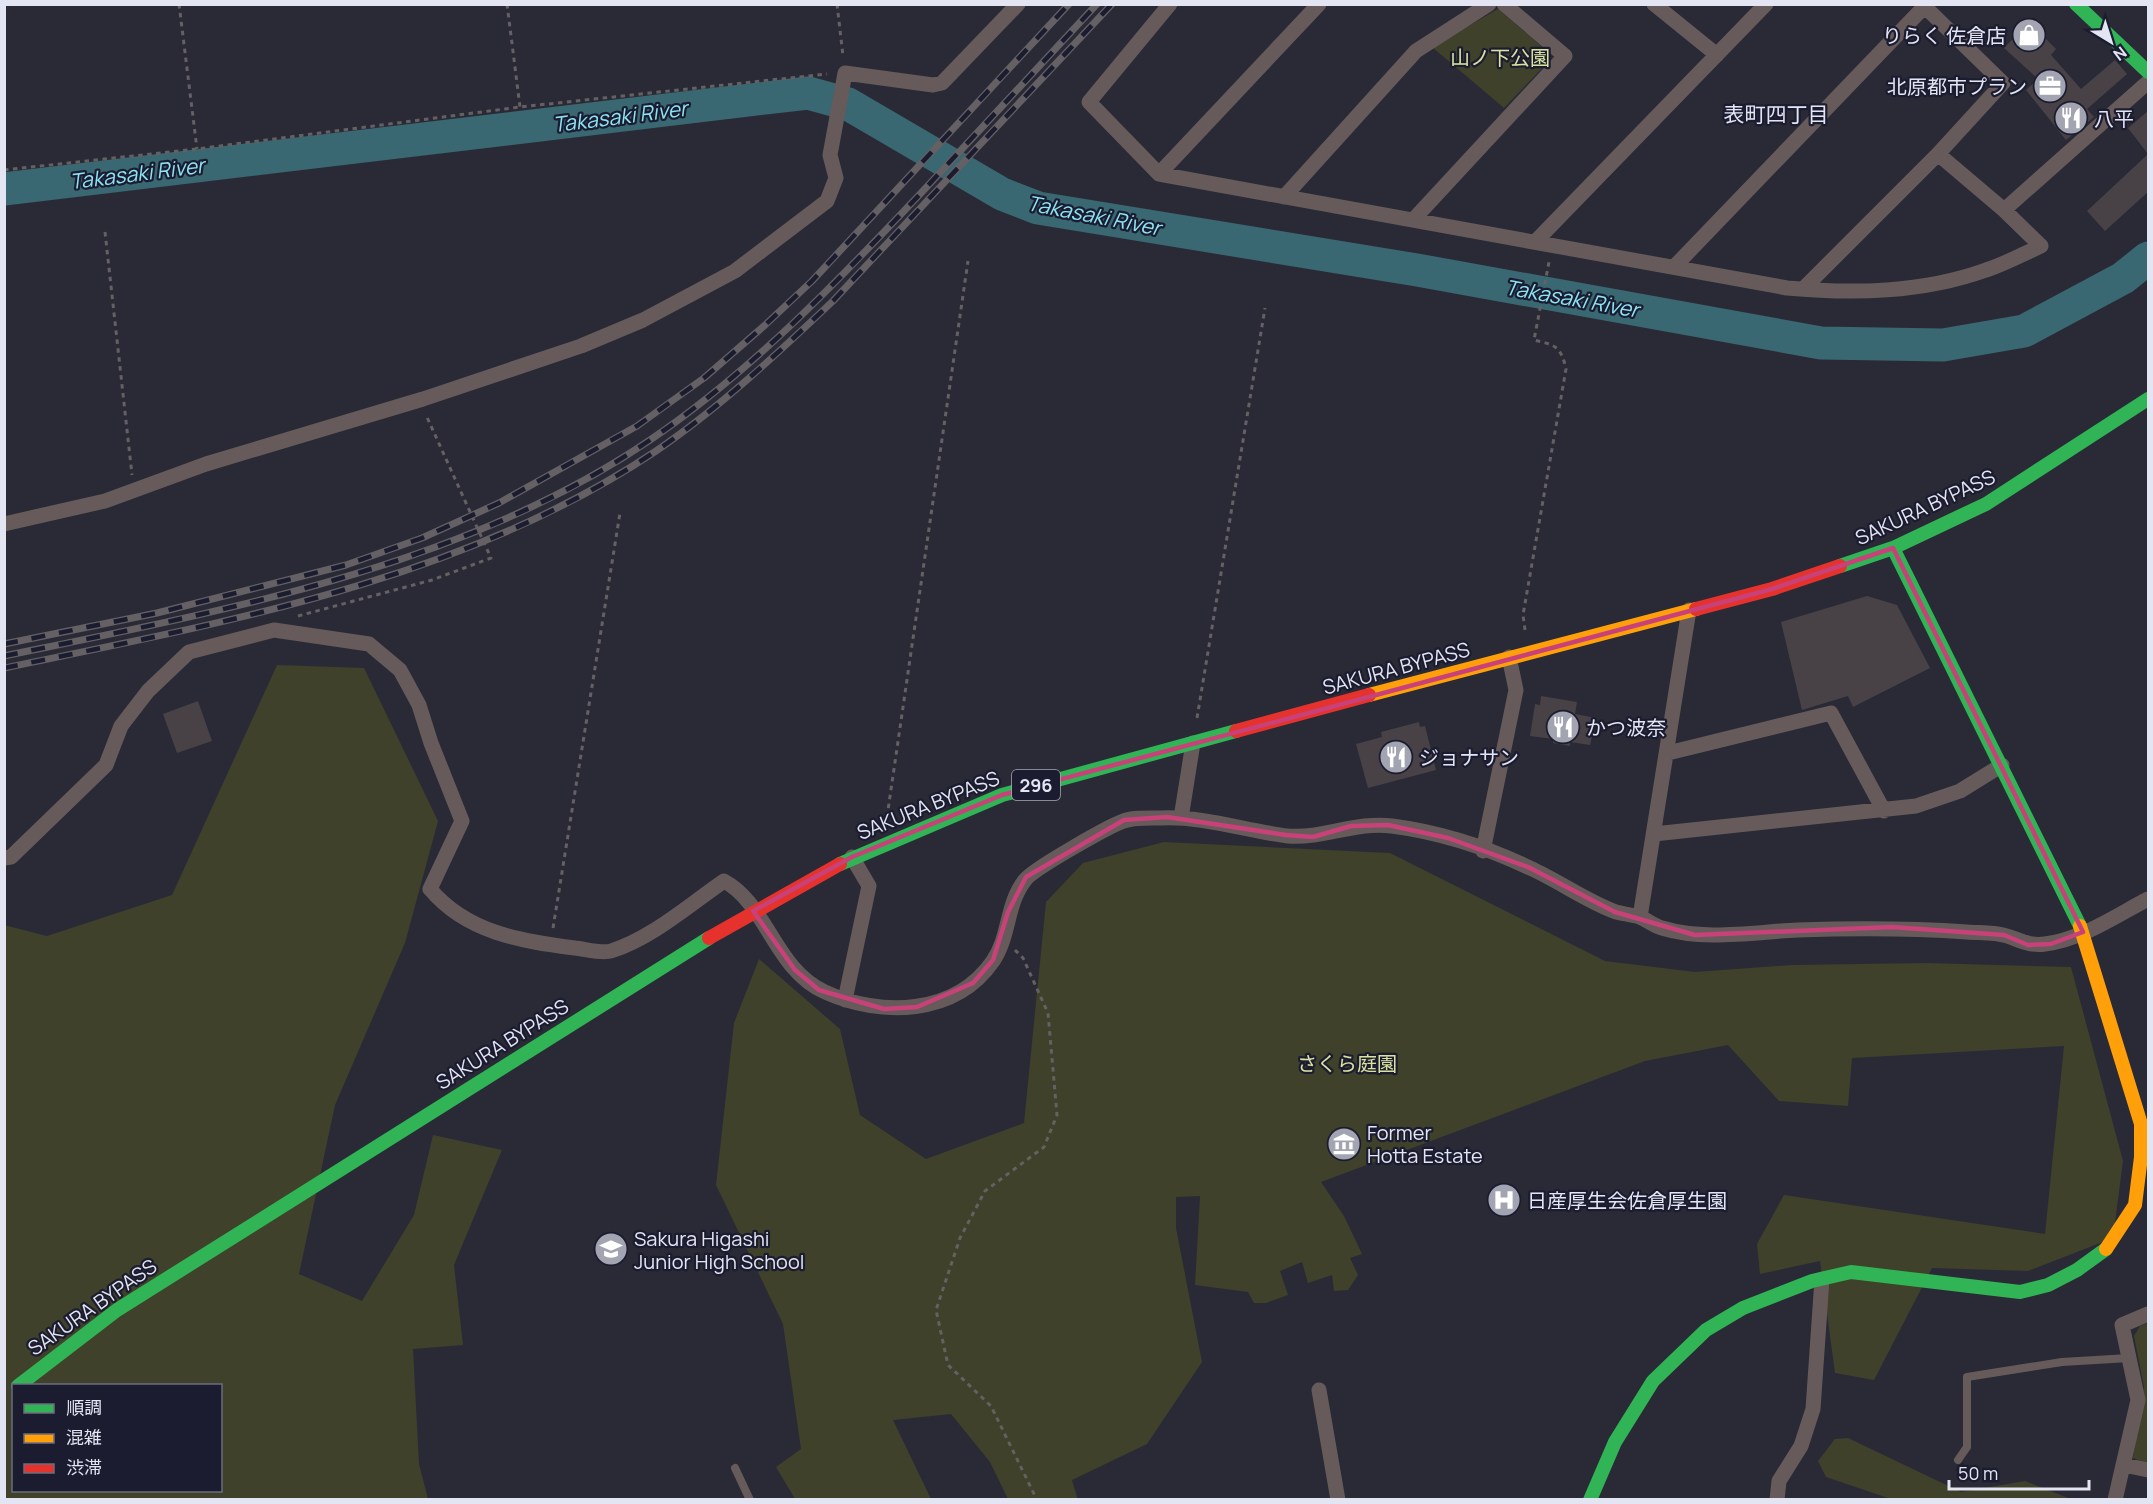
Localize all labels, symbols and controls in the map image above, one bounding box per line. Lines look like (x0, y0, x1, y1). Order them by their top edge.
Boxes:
north arrow (2081, 12, 2141, 72)
shop icon: りらく 佐倉店 (2011, 17, 2047, 53)
place label: りらく 佐倉店 (1882, 22, 2006, 49)
text: N (2109, 42, 2132, 66)
park label: 山ノ下公園 (1450, 44, 1550, 71)
office icon: 北原都市プラン (2032, 68, 2068, 104)
place label: 北原都市プラン (1887, 73, 2027, 100)
water label: Takasaki River (551, 94, 691, 138)
district label: 表町四丁目 (1724, 100, 1829, 128)
restaurant icon: 八平 (2053, 100, 2089, 136)
place label: 八平 (2094, 105, 2134, 132)
water label: Takasaki River (68, 151, 208, 195)
water label: Takasaki River (1025, 188, 1165, 242)
water label: Takasaki River (1503, 272, 1643, 324)
street label: SAKURA BYPASS (1851, 463, 1999, 551)
street label: SAKURA BYPASS (1319, 635, 1473, 701)
restaurant icon: かつ波奈 (1545, 709, 1581, 745)
place label: かつ波奈 (1586, 714, 1666, 741)
restaurant icon: ジョナサン (1378, 739, 1414, 775)
place label: ジョナサン (1419, 744, 1519, 771)
street label: SAKURA BYPASS (853, 764, 1003, 846)
road number: 296 (1012, 770, 1060, 800)
street label: SAKURA BYPASS (431, 992, 573, 1096)
park label: さくら庭園 (1297, 1050, 1397, 1077)
place label: Former Hotta Estate (1367, 1119, 1483, 1169)
museum icon: Former Hotta Estate (1326, 1126, 1362, 1162)
hospital icon: 日産厚生会佐倉厚生園 (1486, 1182, 1522, 1218)
place label: 日産厚生会佐倉厚生園 (1527, 1187, 1727, 1214)
place label: Sakura Higashi Junior High School (634, 1225, 804, 1275)
school or university icon: Sakura Higashi Junior High School (593, 1231, 629, 1267)
street label: SAKURA BYPASS (22, 1253, 162, 1361)
legend (12, 1384, 222, 1492)
text: 順調 (66, 1395, 102, 1419)
text: 混雑 (66, 1425, 102, 1449)
scale bar (1949, 1453, 2088, 1491)
text: 渋滞 (66, 1455, 102, 1479)
text: 50 m (1958, 1461, 1998, 1485)

